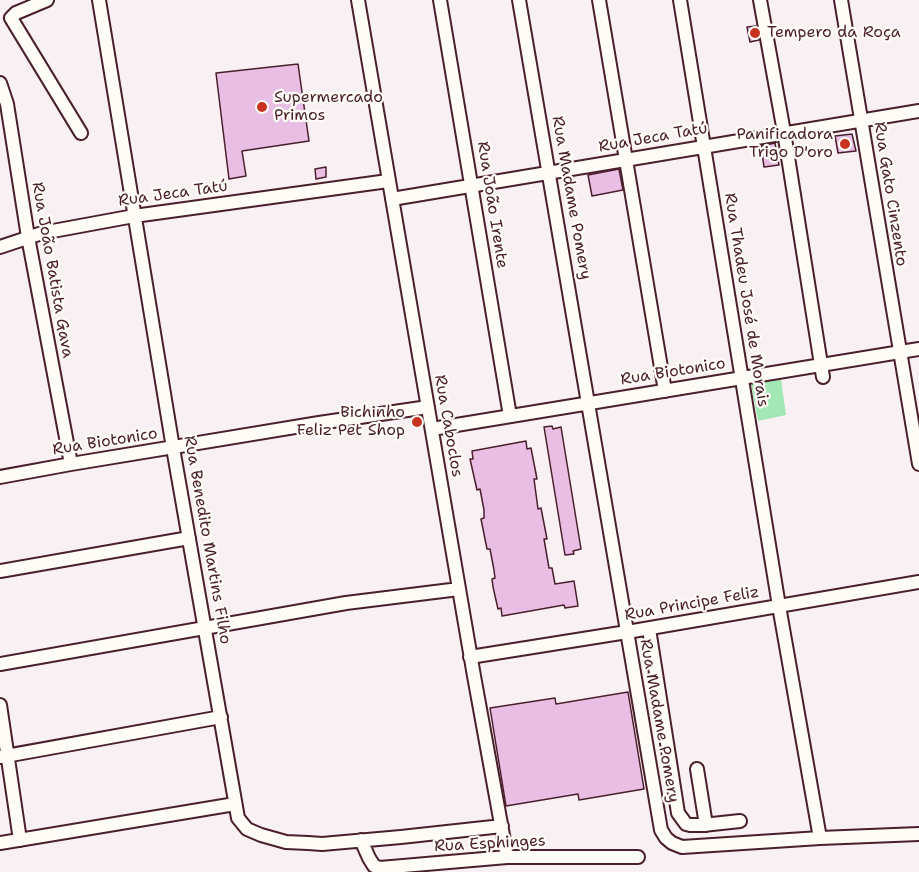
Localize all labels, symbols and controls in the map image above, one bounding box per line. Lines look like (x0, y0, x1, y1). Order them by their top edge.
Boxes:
place label: Tempero da Roça (767, 23, 901, 43)
marker: Tempero da Roça (748, 26, 762, 40)
place label: Supermercado Primos (274, 88, 383, 126)
marker: Supermercado Primos (255, 100, 269, 114)
street label: Rua Madame Pomery (547, 115, 595, 281)
street label: Rua Jeca Tatú (597, 119, 709, 157)
street label: Rua Gato Cinzento (869, 120, 911, 268)
place label: Panificadora Trigo D'oro (737, 125, 833, 163)
marker: Panificadora Trigo D'oro (838, 137, 852, 151)
street label: Rua João Irente (472, 140, 512, 270)
street label: Rua Jeca Tatú (117, 177, 229, 211)
street label: Rua João Batista Gava (27, 181, 77, 359)
street label: Rua Thadeu José de Morais (720, 192, 772, 408)
street label: Rua Biotonico (619, 354, 727, 390)
street label: Rua Caboclos (430, 373, 466, 479)
place label: Bichinho Feliz Pet Shop (297, 403, 405, 441)
marker: Bichinho Feliz Pet Shop (410, 415, 424, 429)
street label: Rua Biotonico (51, 424, 159, 460)
street label: Rua Benedito Martins Filho (179, 434, 235, 646)
street label: Rua Principe Feliz (623, 583, 761, 625)
street label: Rua Madame Pomery (635, 638, 683, 804)
street label: Rua Esphinges (434, 831, 546, 857)

